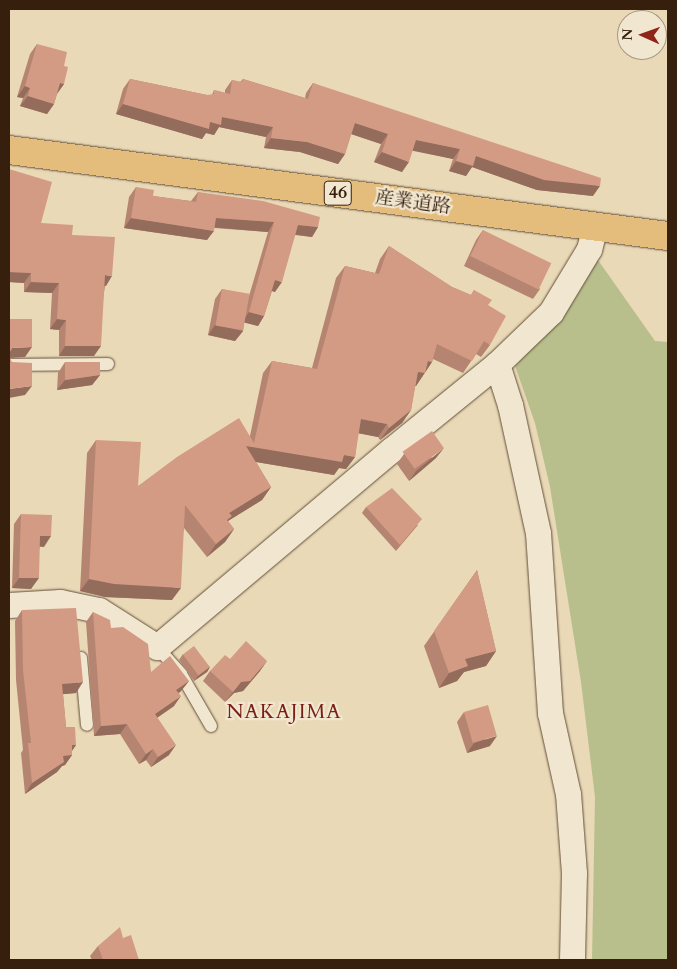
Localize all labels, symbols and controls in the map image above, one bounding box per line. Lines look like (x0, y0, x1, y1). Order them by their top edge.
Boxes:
north arrow (617, 10, 667, 60)
text: N (618, 28, 637, 41)
road number: 46 (323, 178, 353, 208)
street label: 産業道路 (374, 186, 452, 220)
district label: NAKAJIMA (225, 699, 343, 723)

